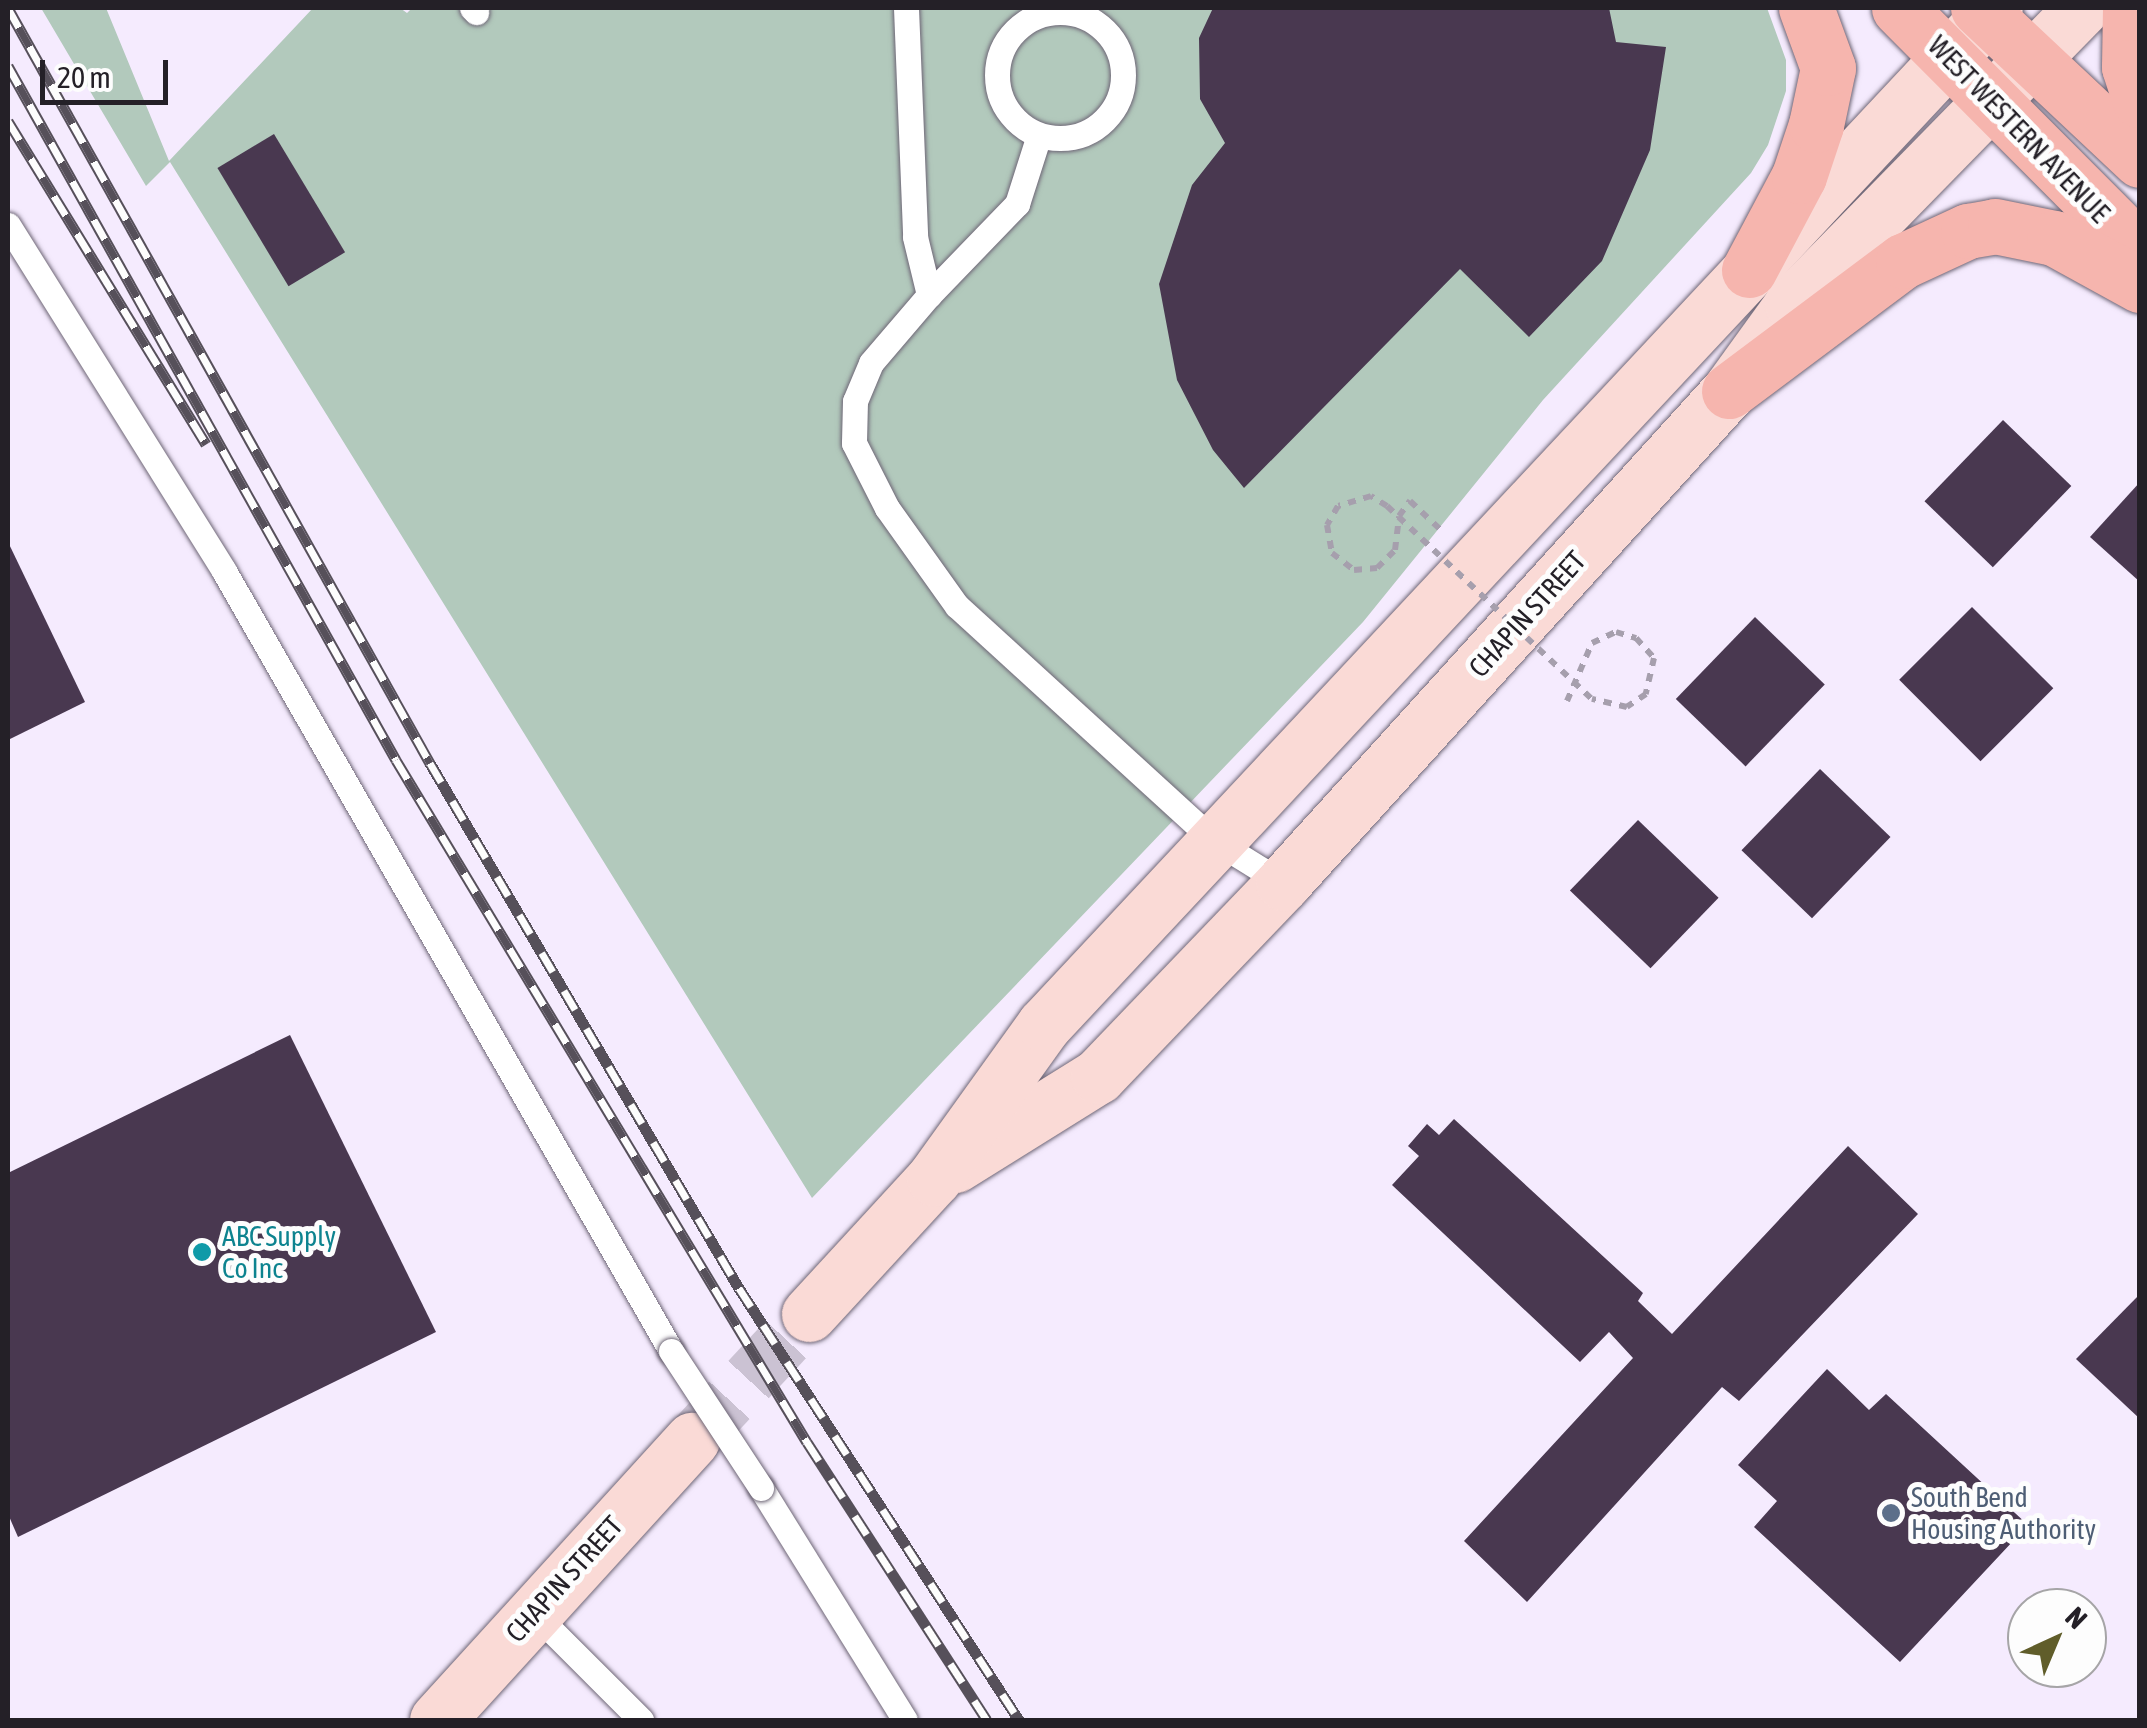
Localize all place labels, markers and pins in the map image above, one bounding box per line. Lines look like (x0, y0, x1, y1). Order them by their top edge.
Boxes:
place label: ABC Supply Co Inc (222, 1219, 336, 1285)
marker: ABC Supply Co Inc (191, 1241, 213, 1263)
place label: South Bend Housing Authority (1911, 1480, 2096, 1546)
marker: South Bend Housing Authority (1880, 1502, 1902, 1524)

